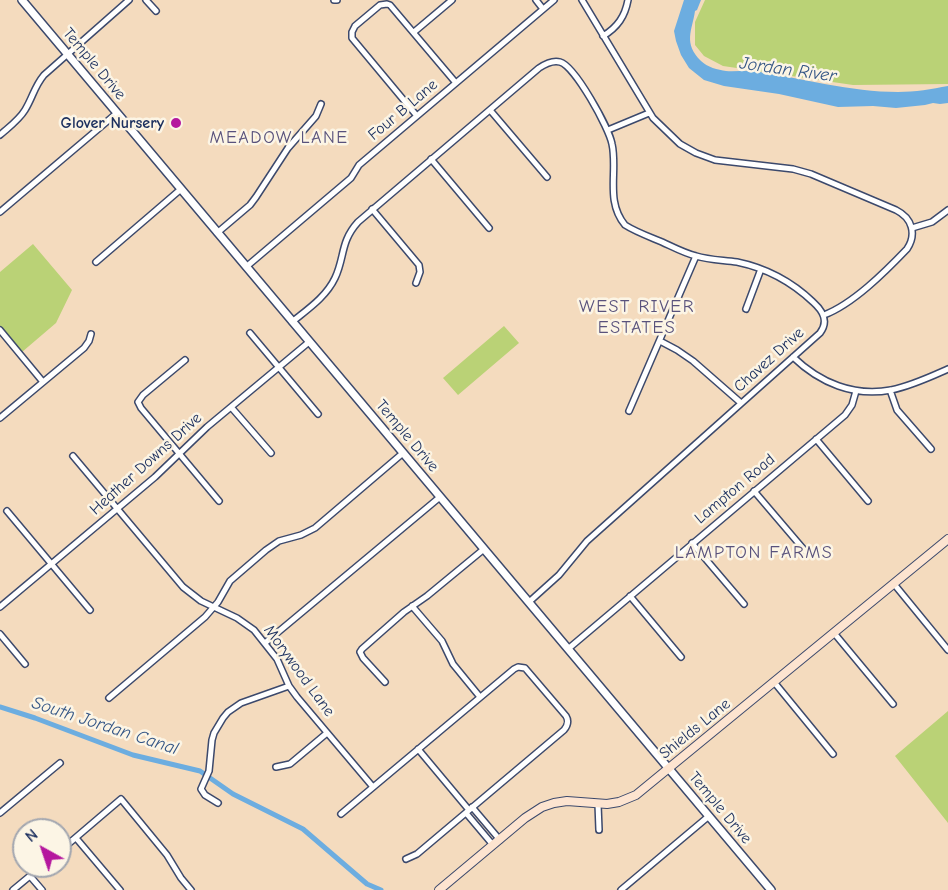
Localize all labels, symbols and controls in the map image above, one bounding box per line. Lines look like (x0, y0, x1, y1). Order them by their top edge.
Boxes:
street label: Temple Drive (58, 24, 130, 104)
water label: Jordan River (738, 53, 838, 87)
street label: Four B Lane (364, 75, 442, 145)
place label: Glover Nursery (61, 113, 164, 133)
marker: Glover Nursery (169, 116, 183, 130)
district label: MEADOW LANE (209, 127, 349, 149)
district label: WEST RIVER ESTATES (579, 296, 695, 338)
street label: Chavez Drive (730, 324, 808, 396)
street label: Temple Drive (371, 396, 443, 476)
street label: Heather Downs Drive (86, 409, 206, 519)
street label: Lampton Road (691, 450, 779, 528)
district label: LAMPTON FARMS (675, 542, 833, 564)
street label: Morywood Lane (259, 622, 339, 720)
water label: South Jordan Canal (29, 692, 181, 760)
street label: Shields Lane (656, 695, 734, 763)
street label: Temple Drive (684, 768, 756, 848)
north arrow (12, 818, 72, 878)
text: N (22, 825, 41, 846)

